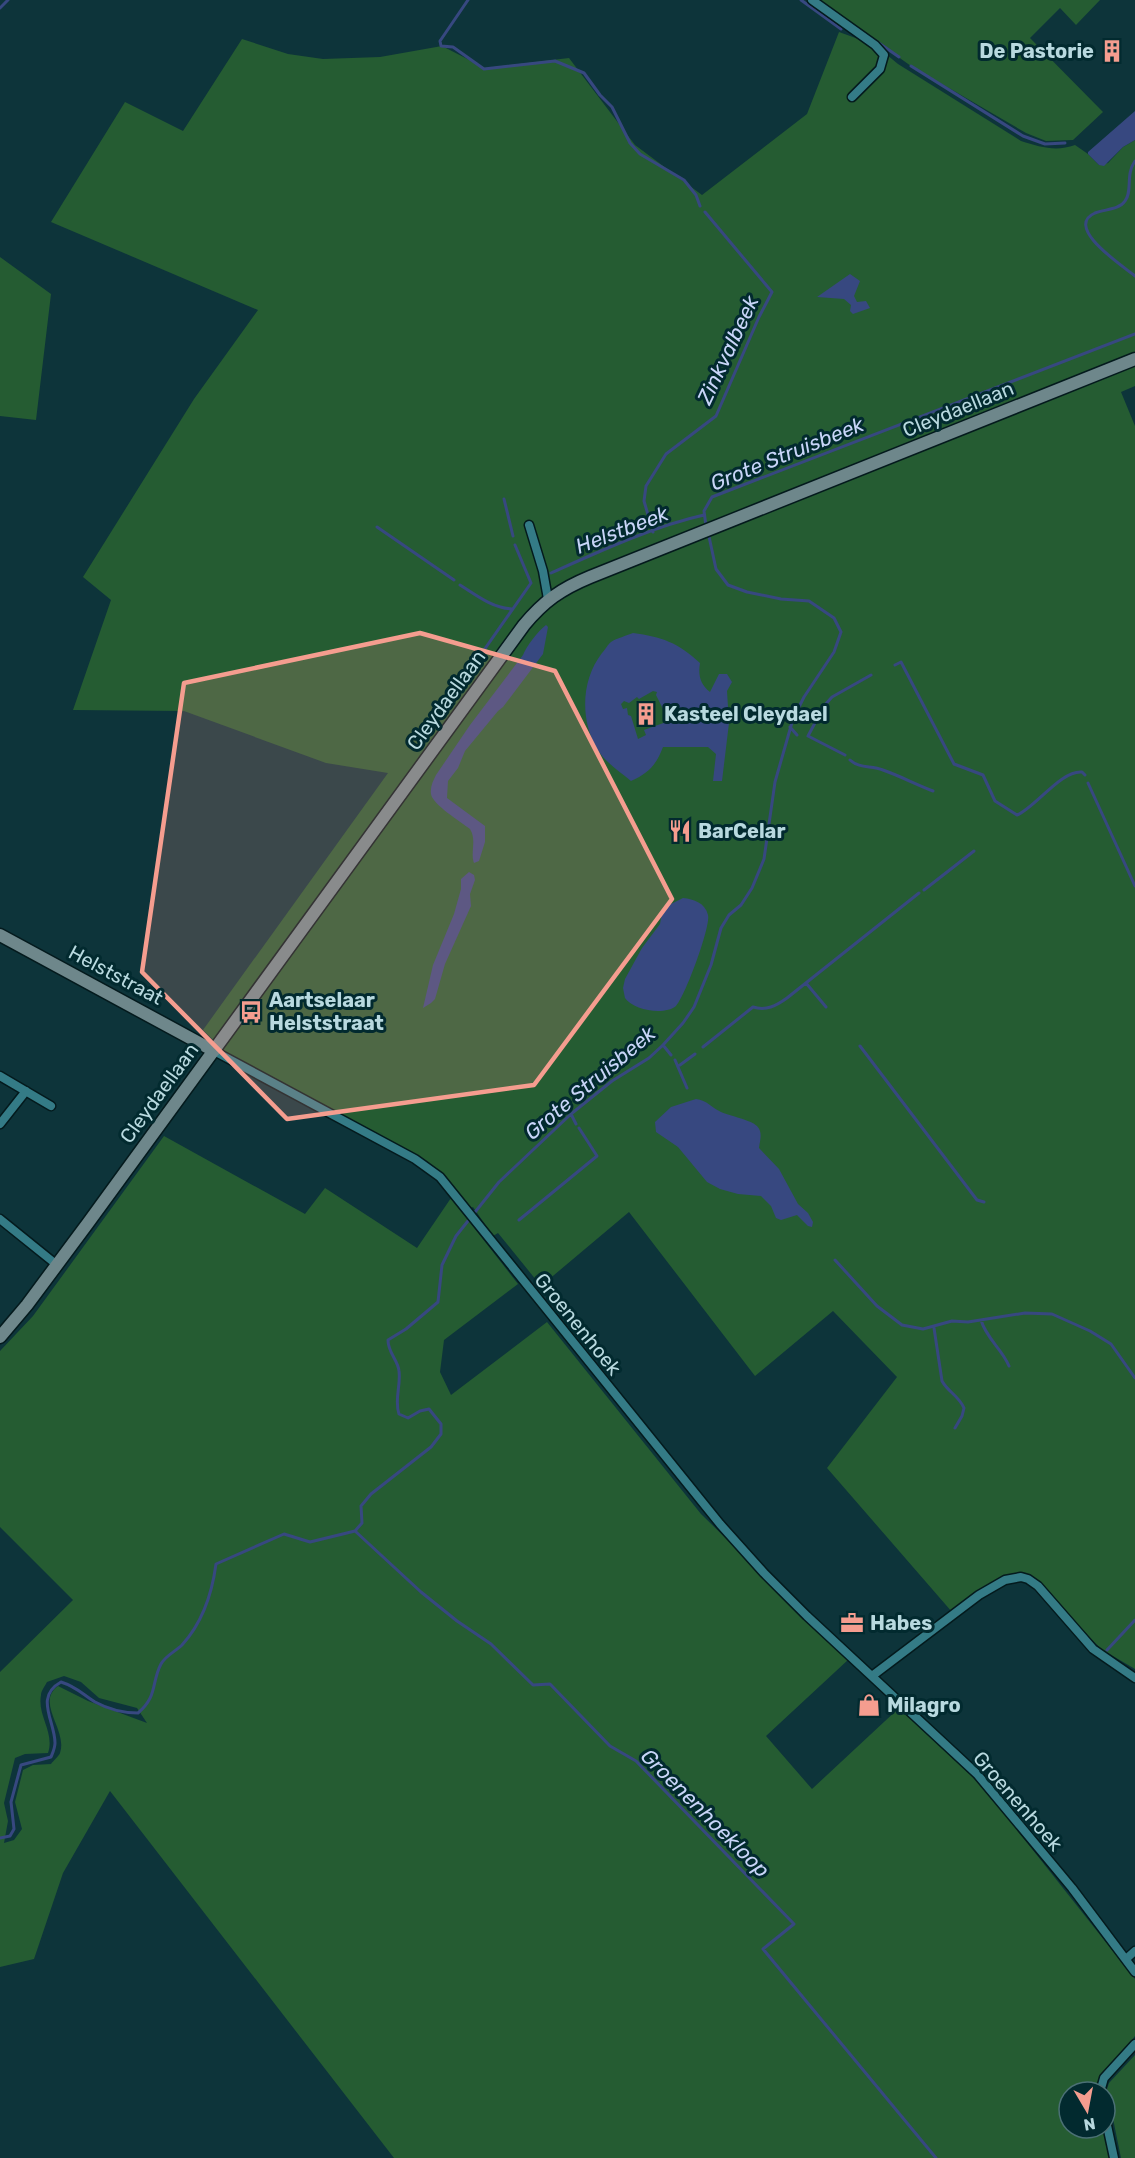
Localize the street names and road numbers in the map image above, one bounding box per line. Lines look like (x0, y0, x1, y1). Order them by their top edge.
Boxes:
street label: Cleydaellaan (899, 376, 1017, 442)
street label: Cleydaellaan (402, 645, 490, 755)
street label: Helststraat (65, 940, 168, 1010)
street label: Cleydaellaan (115, 1038, 203, 1148)
street label: Groenenhoek (530, 1268, 627, 1380)
street label: Groenenhoek (968, 1746, 1068, 1856)

